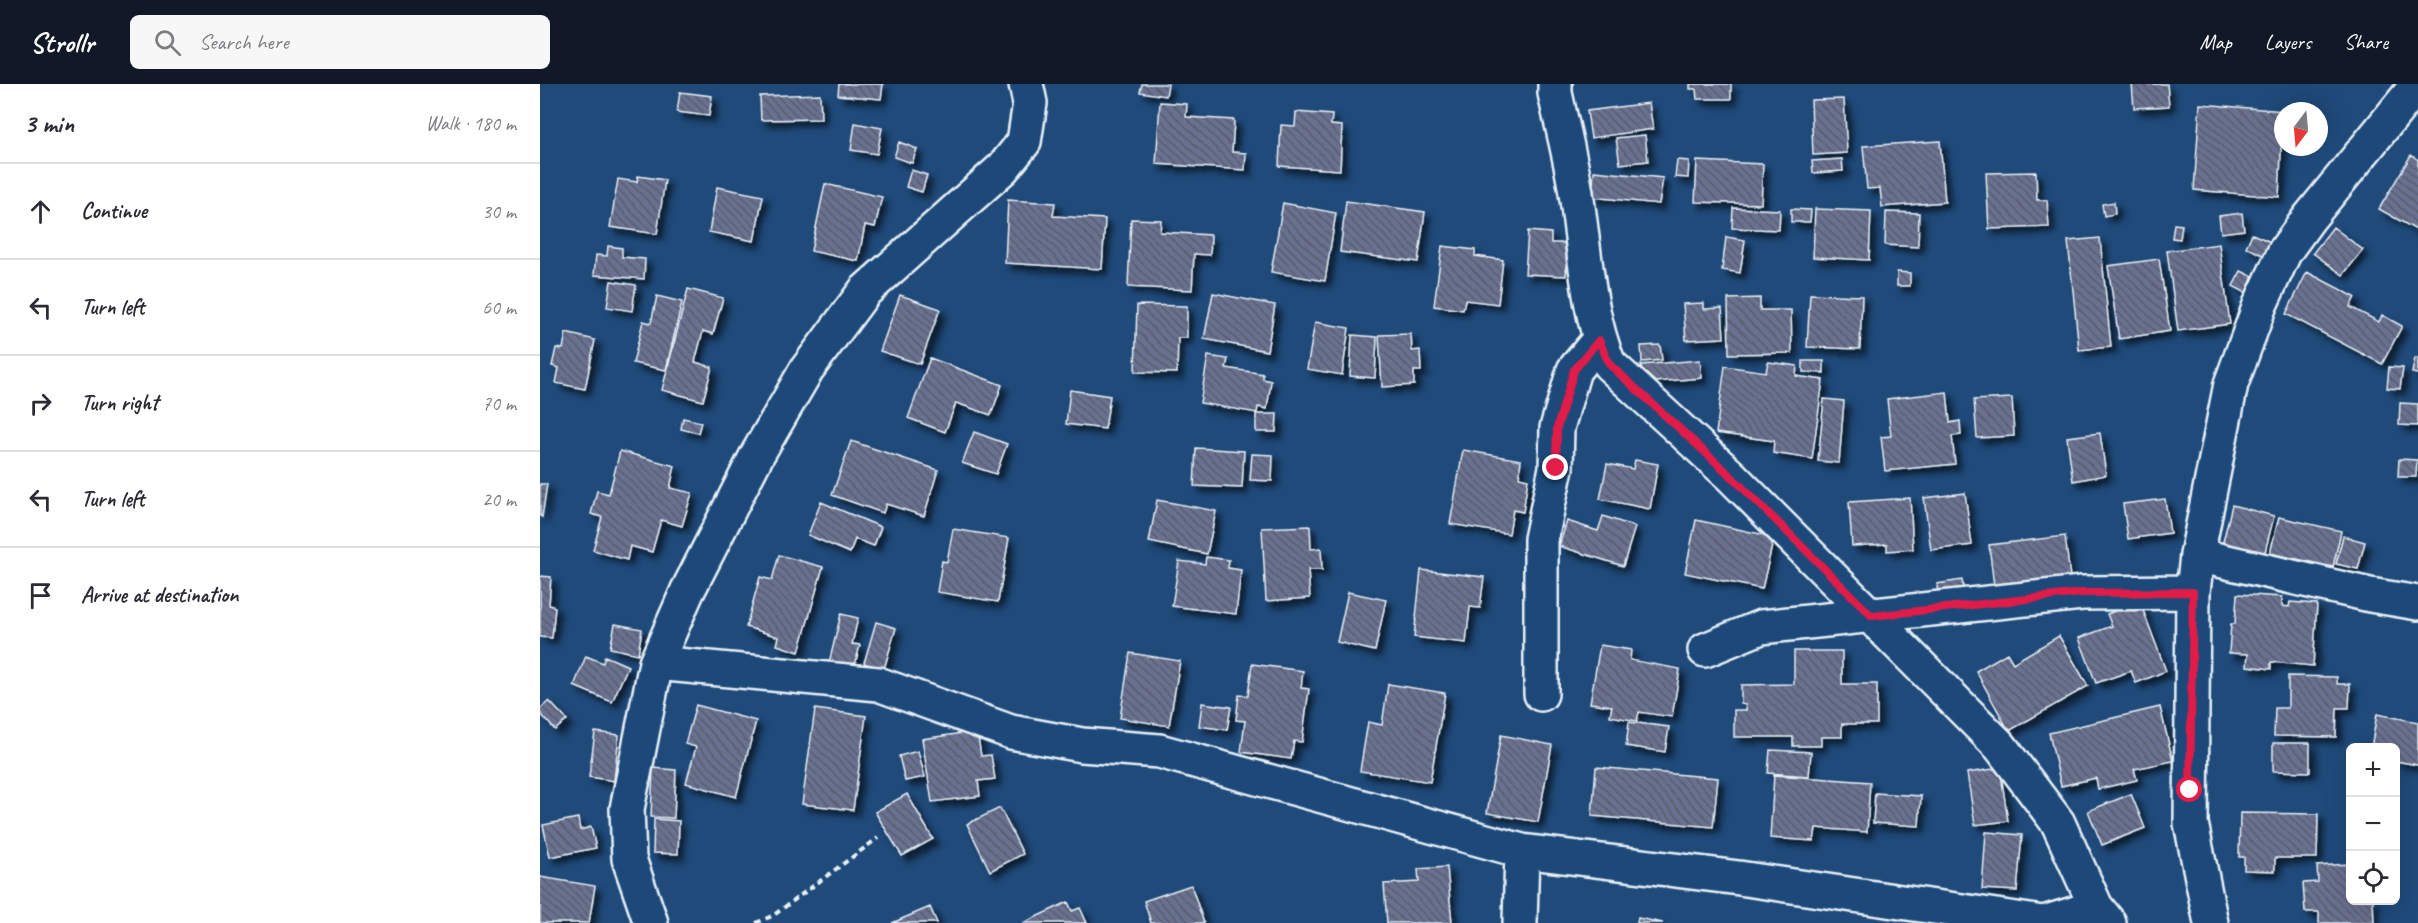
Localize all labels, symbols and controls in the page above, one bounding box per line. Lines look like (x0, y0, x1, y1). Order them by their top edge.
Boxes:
search box (130, 15, 550, 69)
text: Strollr (30, 25, 94, 60)
icon: search (151, 26, 184, 59)
text: Search here (199, 28, 289, 56)
text: Map (2199, 29, 2232, 55)
text: Layers (2265, 29, 2311, 55)
text: Share (2344, 29, 2388, 55)
north arrow (2274, 102, 2328, 156)
text: 3 min (24, 107, 74, 140)
text: Walk · 180 m (426, 111, 516, 136)
icon: ahead (24, 195, 57, 228)
text: Continue (81, 197, 147, 225)
text: 30 m (482, 199, 516, 224)
icon: left (24, 291, 57, 324)
text: Turn left (81, 293, 145, 321)
text: 60 m (482, 295, 516, 320)
icon: right (24, 387, 57, 420)
text: Turn right (81, 389, 158, 417)
text: 70 m (482, 391, 516, 416)
route end (1542, 454, 1568, 480)
icon: left (24, 483, 57, 516)
text: Turn left (81, 485, 145, 513)
text: 20 m (482, 487, 516, 512)
icon: arrive (24, 579, 57, 612)
text: Arrive at destination (81, 581, 238, 609)
map controls (2346, 743, 2400, 905)
button: + (2346, 743, 2400, 797)
route start (2176, 776, 2202, 802)
button: − (2346, 797, 2400, 851)
button: locate (2346, 851, 2400, 905)

